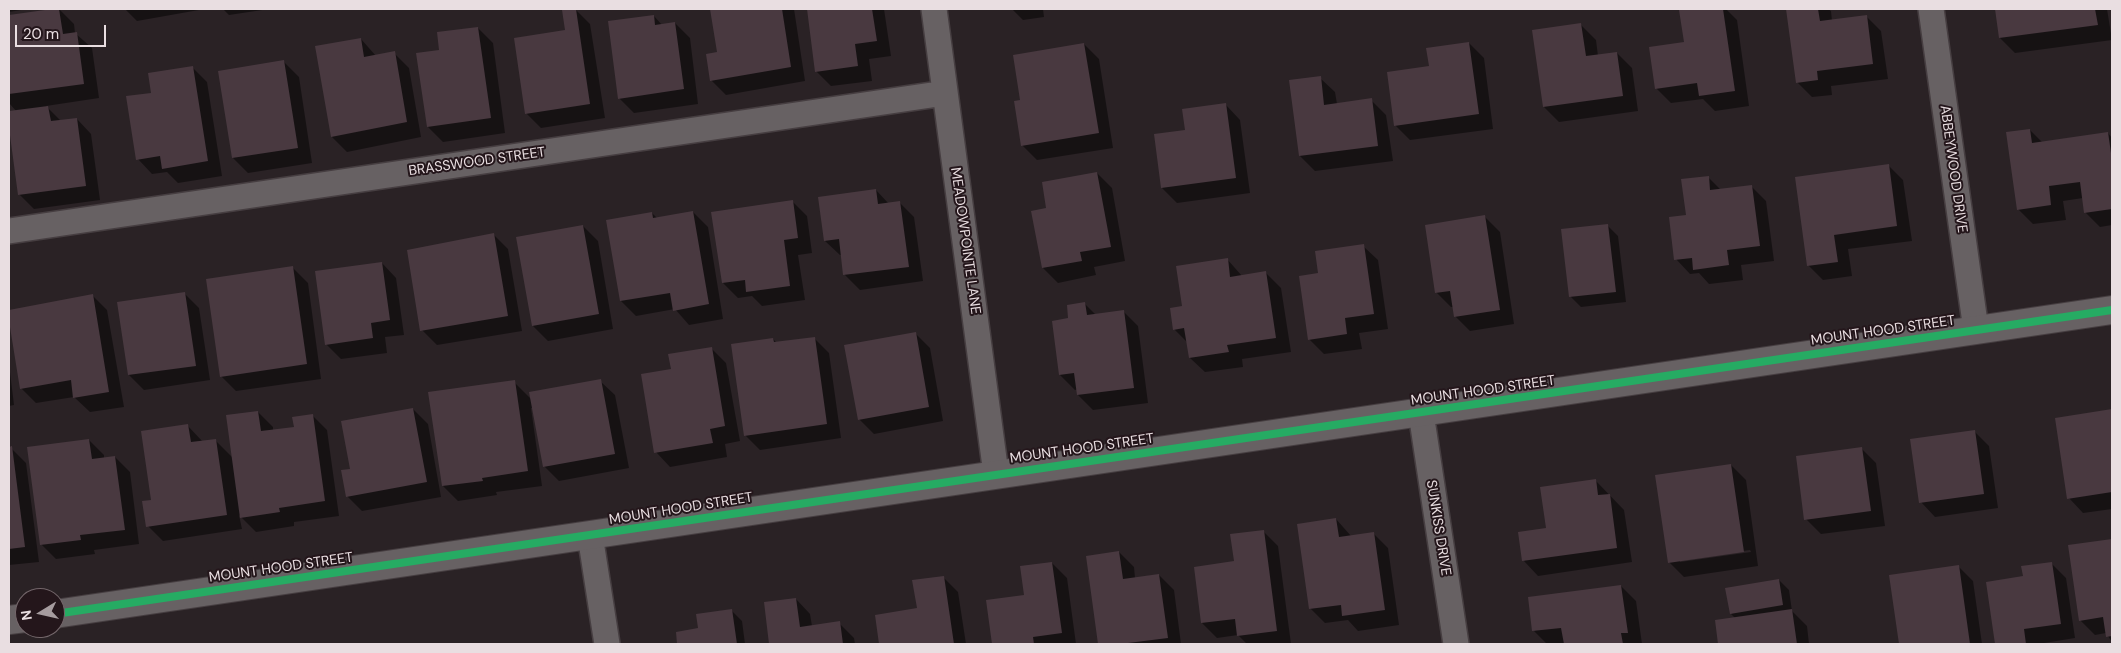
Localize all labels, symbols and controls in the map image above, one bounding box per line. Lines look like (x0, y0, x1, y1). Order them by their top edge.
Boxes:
scale bar (18, 15, 109, 47)
text: 20 m (23, 24, 59, 44)
street label: ABBEYWOOD DRIVE (1936, 104, 1970, 234)
street label: BRASSWOOD STREET (407, 144, 547, 180)
street label: MEADOWPOINTE LANE (946, 166, 984, 316)
street label: MOUNT HOOD STREET (1810, 313, 1956, 349)
street label: MOUNT HOOD STREET (1410, 373, 1556, 409)
street label: MOUNT HOOD STREET (1009, 431, 1155, 467)
street label: SUNKISS DRIVE (1422, 479, 1454, 577)
street label: MOUNT HOOD STREET (608, 489, 754, 529)
street label: MOUNT HOOD STREET (208, 550, 354, 586)
north arrow (15, 588, 65, 638)
text: N (16, 609, 36, 622)

